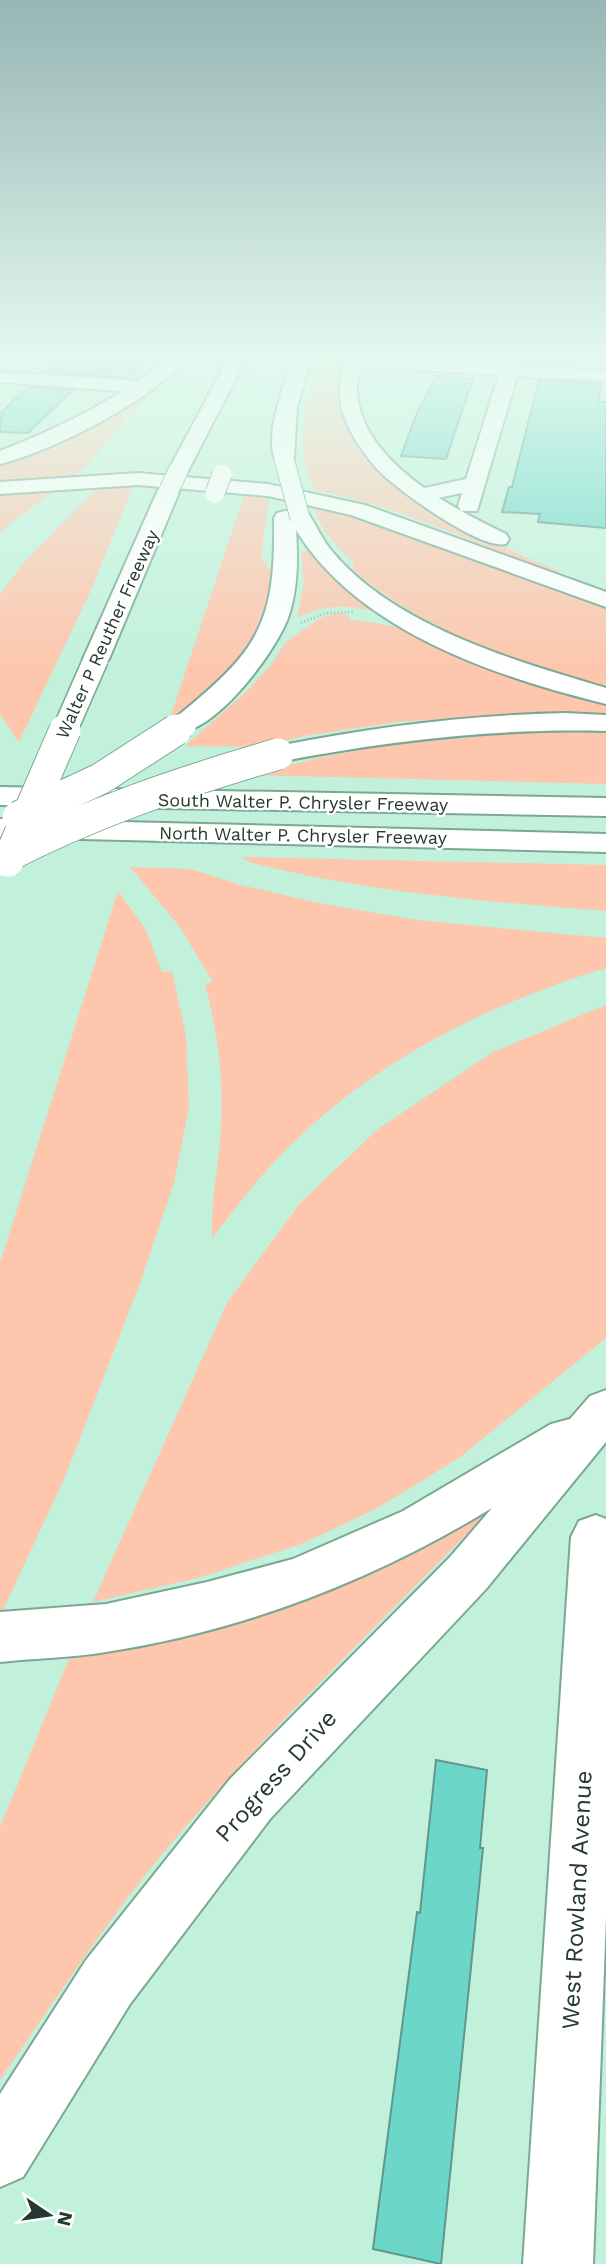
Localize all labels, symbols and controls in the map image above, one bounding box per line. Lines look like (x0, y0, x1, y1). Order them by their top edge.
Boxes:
street label: Walter P Reuther Freeway (51, 526, 163, 742)
street label: South Walter P. Chrysler Freeway (158, 789, 449, 815)
street label: North Walter P. Chrysler Freeway (159, 822, 448, 848)
street label: Progress Drive (210, 1704, 342, 1848)
street label: West Rowland Avenue (556, 1770, 598, 2030)
north arrow (14, 2180, 84, 2250)
text: N (52, 2209, 78, 2228)

